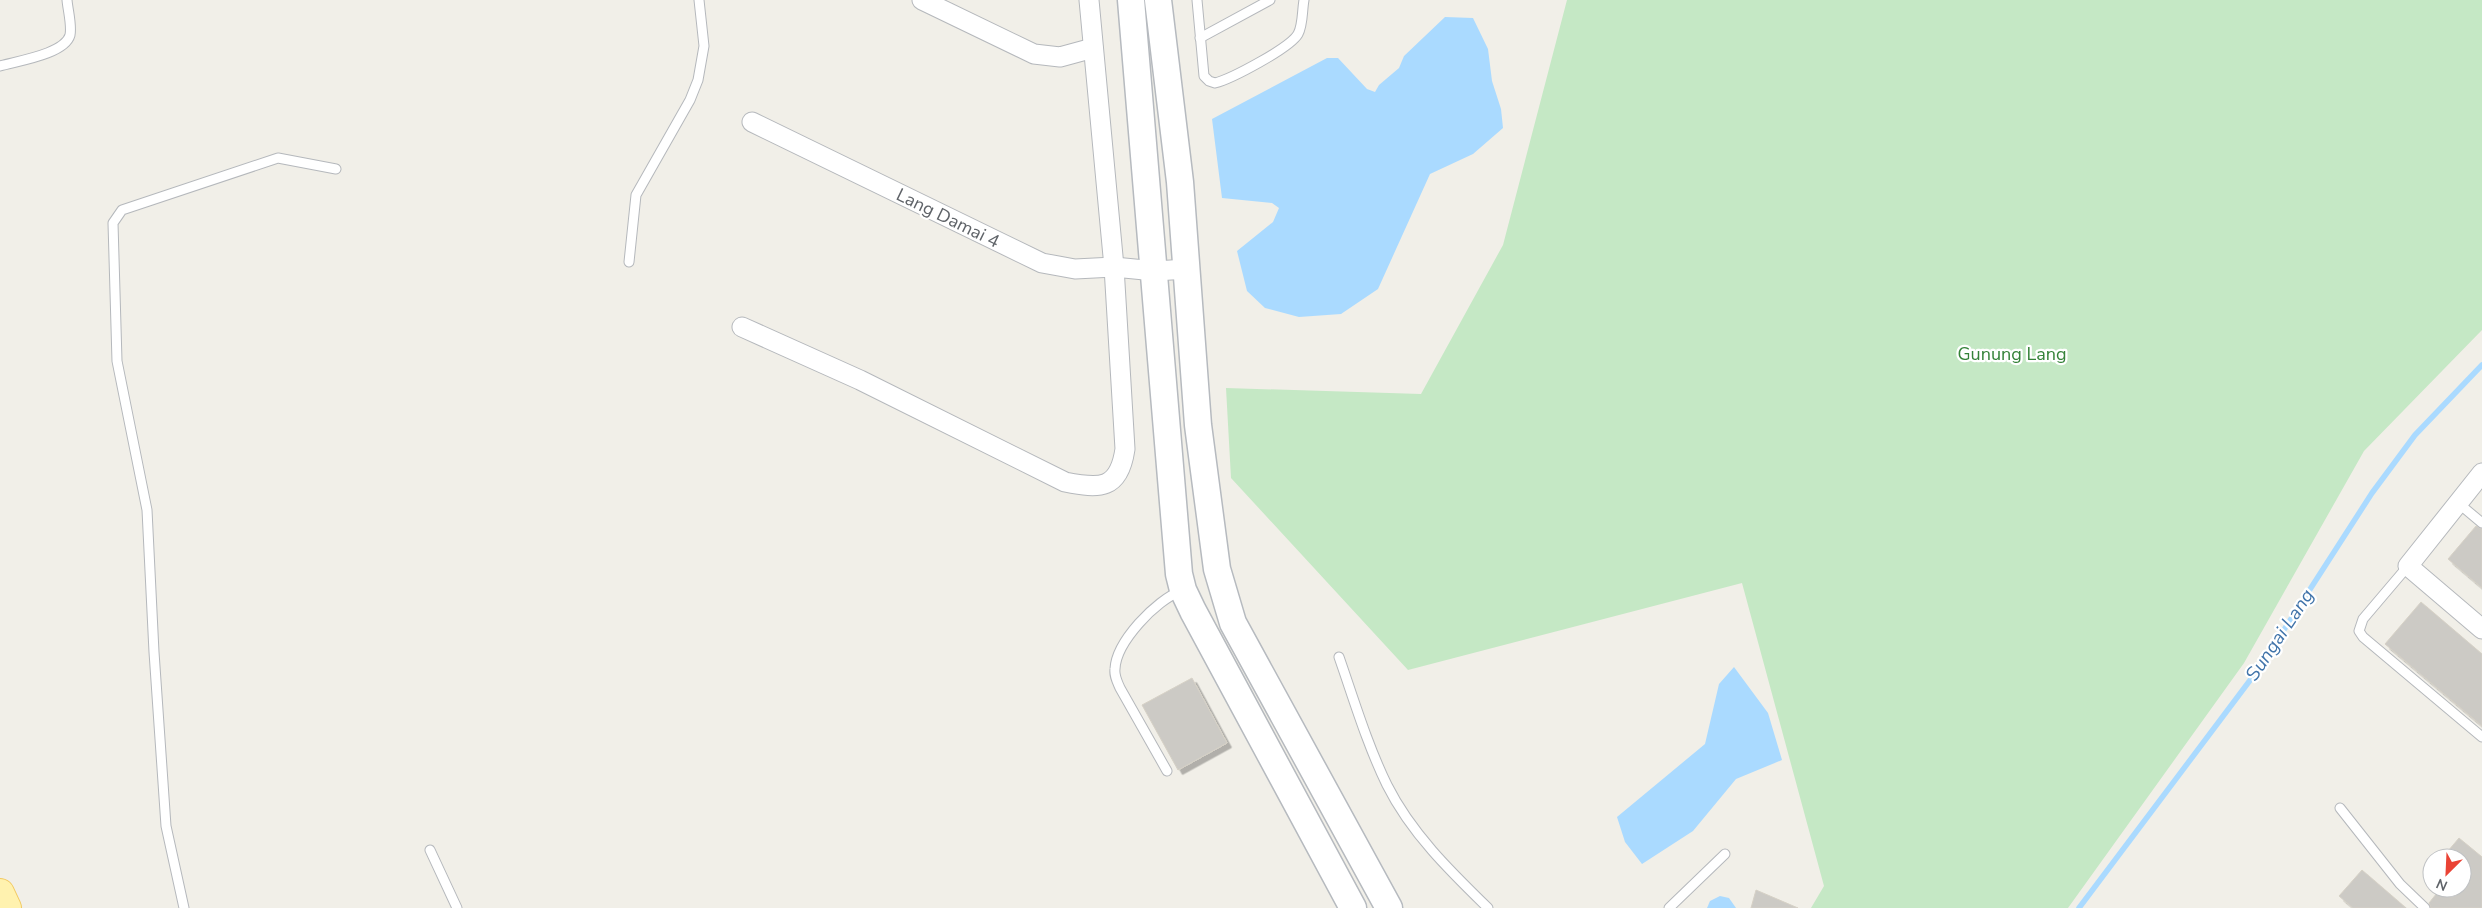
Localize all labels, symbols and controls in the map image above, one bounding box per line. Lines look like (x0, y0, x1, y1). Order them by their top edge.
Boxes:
street label: Lang Damai 4 (892, 183, 1004, 253)
park label: Gunung Lang (1958, 342, 2066, 366)
water label: Sungai Lang (2240, 584, 2320, 686)
north arrow (2422, 848, 2472, 898)
text: N (2433, 874, 2451, 895)

